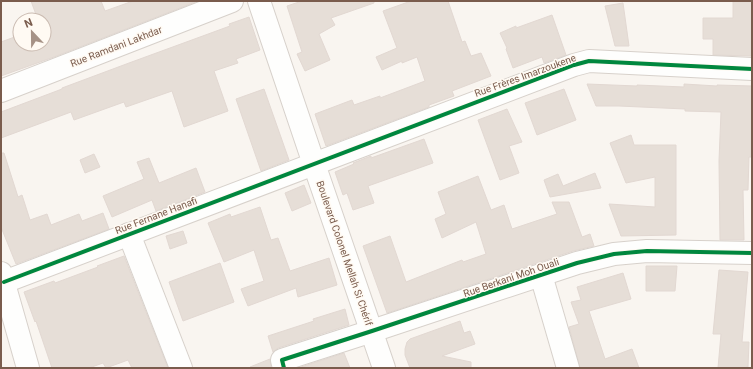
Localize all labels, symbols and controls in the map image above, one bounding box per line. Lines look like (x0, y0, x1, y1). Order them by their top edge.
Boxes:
north arrow (12, 12, 52, 52)
text: N (22, 16, 35, 31)
street label: Rue Ramdani Lakhdar (69, 24, 164, 69)
street label: Rue Frères Imarzoukene (473, 52, 577, 99)
street label: Boulevard Colonel Mellah Si Chérif (314, 179, 375, 328)
street label: Rue Fernane Hanafi (114, 195, 199, 236)
street label: Rue Berkani Moh Ouali (462, 256, 560, 299)

